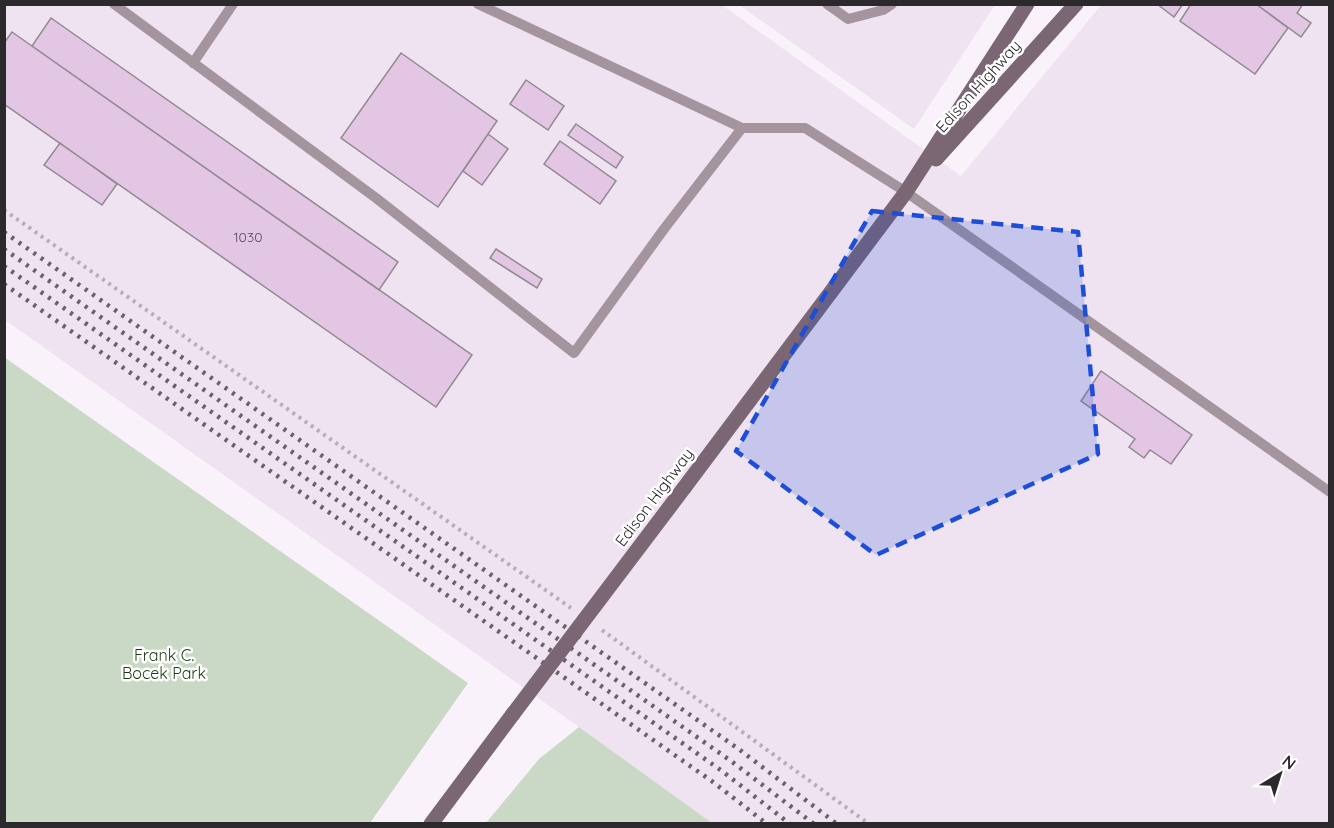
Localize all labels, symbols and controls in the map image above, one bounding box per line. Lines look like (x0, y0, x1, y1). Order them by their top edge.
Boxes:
street label: Edison Highway (931, 36, 1025, 136)
house number: 1030 (233, 228, 263, 246)
street label: Edison Highway (611, 444, 697, 550)
park label: Frank C. Bocek Park (122, 645, 206, 683)
north arrow (1250, 744, 1310, 804)
text: N (1278, 751, 1300, 774)

